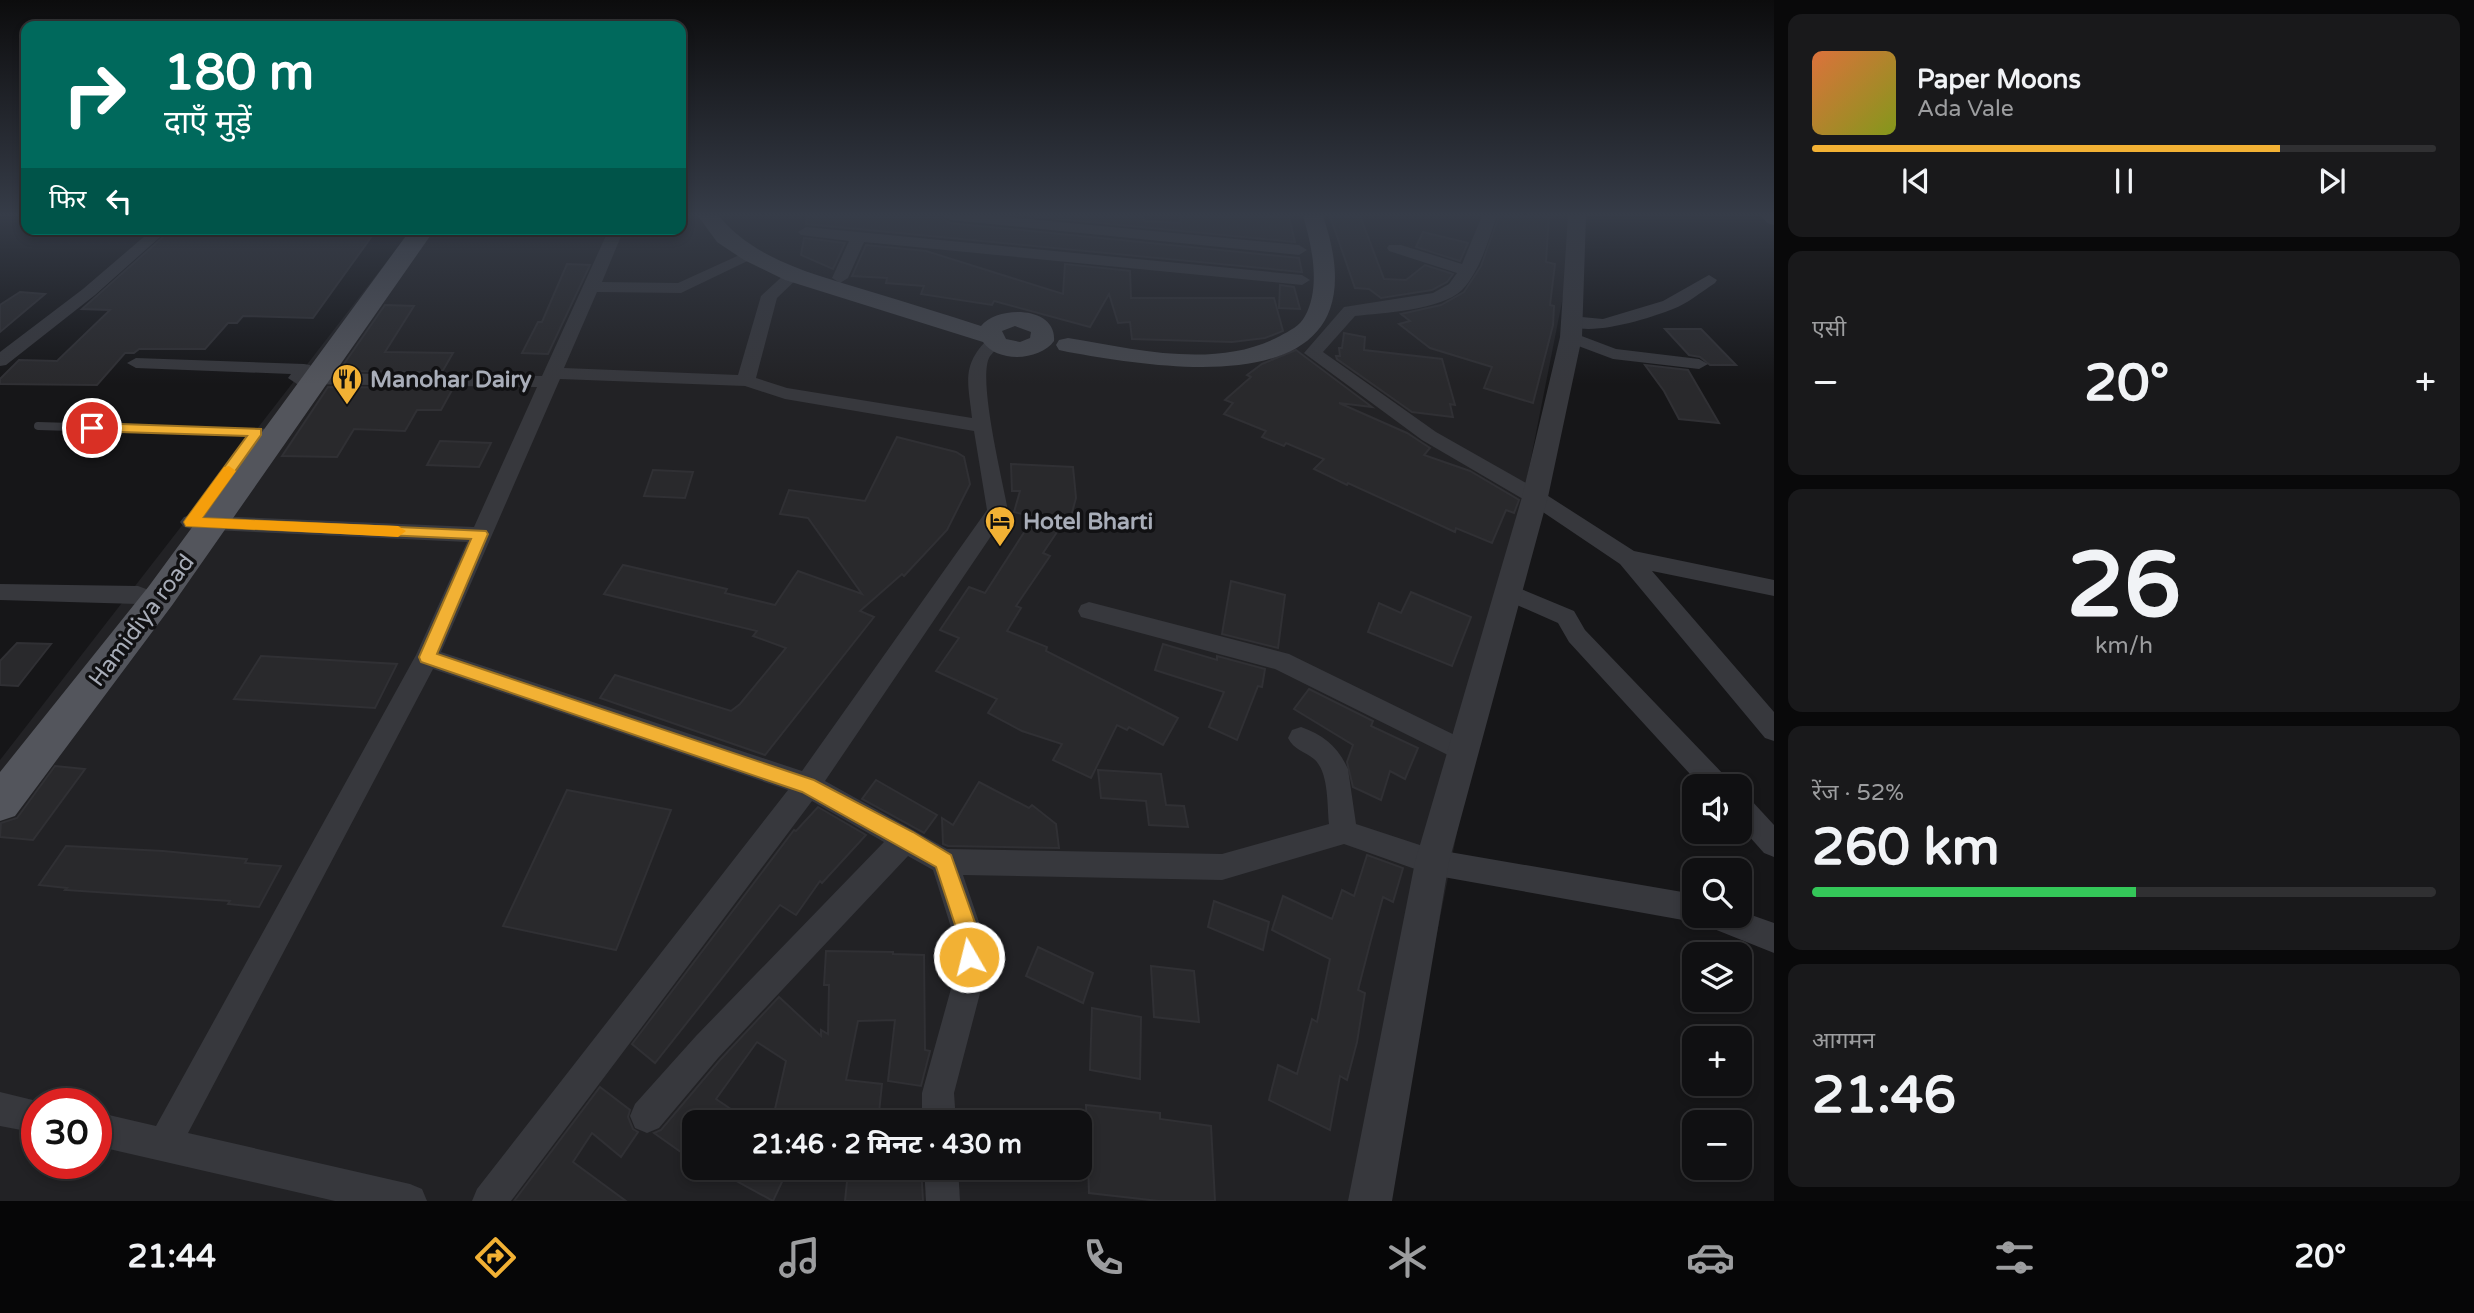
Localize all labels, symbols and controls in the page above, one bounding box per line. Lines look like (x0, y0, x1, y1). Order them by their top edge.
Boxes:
text: 180 m (164, 44, 314, 103)
icon: right (49, 49, 140, 140)
text: Paper Moons (1917, 64, 2081, 95)
text: Ada Vale (1917, 95, 2014, 123)
text: दाएँ मुड़ें (164, 104, 252, 142)
icon: previous (1897, 162, 1935, 200)
icon: pause (2105, 162, 2143, 200)
icon: next (2313, 162, 2351, 200)
icon: left (100, 182, 138, 220)
text: फिर (49, 184, 86, 215)
text: एसी (1812, 315, 1846, 343)
text: 20° (2084, 352, 2169, 415)
text: − (1812, 360, 1839, 406)
text: + (2415, 360, 2436, 406)
restaurant icon: Manohar Dairy (330, 362, 364, 406)
place label: Manohar Dairy (370, 366, 532, 394)
pin (62, 398, 122, 458)
icon: arrive (73, 409, 111, 447)
hotel icon: Hotel Bharti (983, 504, 1017, 548)
place label: Hotel Bharti (1023, 508, 1153, 536)
text: 26 (2067, 531, 2181, 641)
street label: Hamidiya road (83, 549, 201, 692)
text: km/h (2095, 632, 2153, 660)
map controls (1682, 774, 1752, 1180)
button: sound (1682, 774, 1752, 844)
text: रेंज · 52% (1812, 779, 1904, 807)
text: 260 km (1812, 816, 2000, 879)
button: search (1682, 858, 1752, 928)
position arrow (932, 920, 1006, 994)
button: layers (1682, 942, 1752, 1012)
button: + (1682, 1026, 1752, 1096)
text: आगमन (1812, 1027, 1875, 1055)
text: 21:46 (1812, 1064, 1956, 1127)
speed limit sign: 30 (21, 1088, 112, 1179)
button: − (1682, 1110, 1752, 1180)
text: 21:46 · 2 मिनट · 430 m (752, 1129, 1022, 1160)
icon: directions (471, 1233, 520, 1282)
icon: music (775, 1233, 824, 1282)
icon: phone (1079, 1233, 1128, 1282)
icon: climate (1383, 1233, 1432, 1282)
icon: car (1686, 1233, 1735, 1282)
icon: filters (1990, 1233, 2039, 1282)
text: 21:44 (127, 1238, 216, 1276)
text: 20° (2294, 1238, 2346, 1276)

